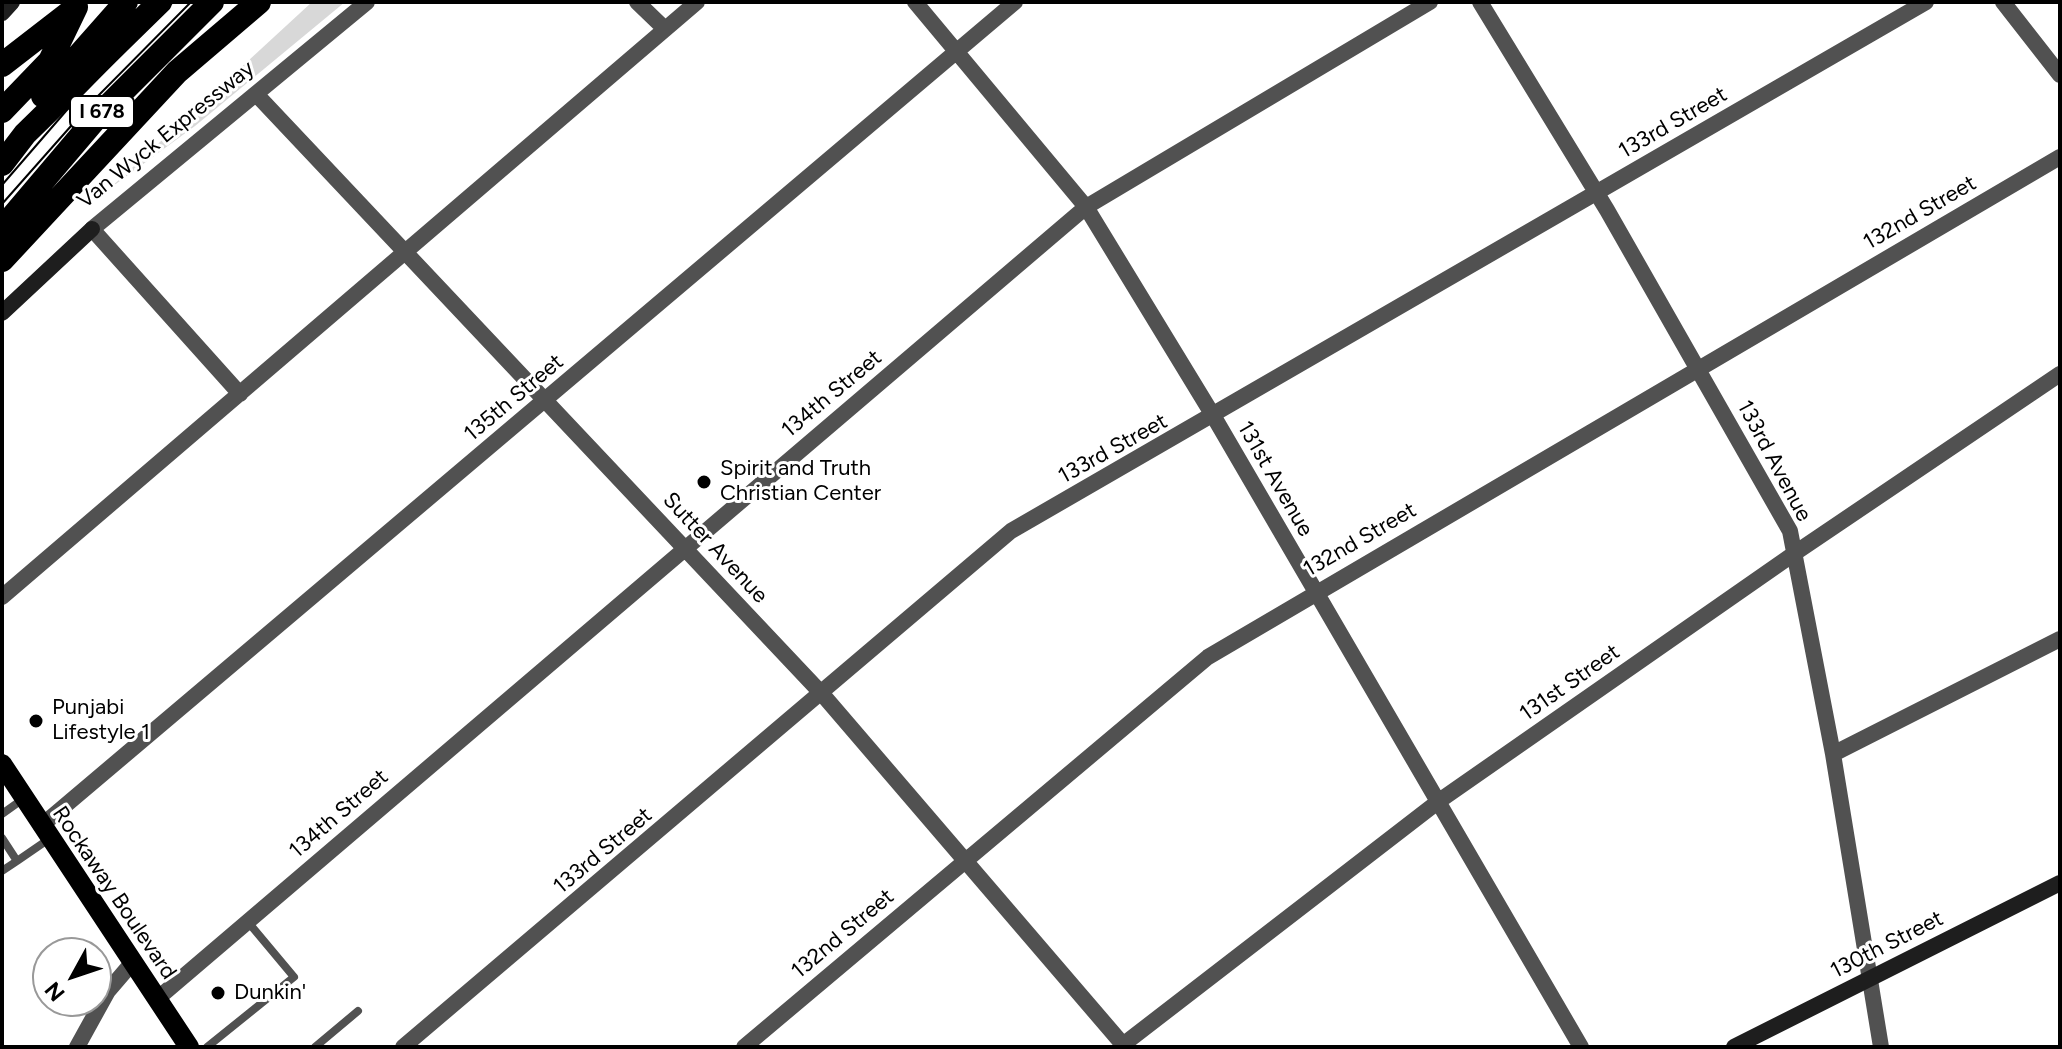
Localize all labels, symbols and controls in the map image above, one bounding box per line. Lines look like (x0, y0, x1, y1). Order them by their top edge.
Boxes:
street label: Van Wyck Expressway (72, 56, 260, 214)
street label: 133rd Street (1614, 81, 1732, 165)
road number: I 678 (70, 96, 134, 128)
street label: 132nd Street (1859, 170, 1981, 256)
street label: 134th Street (777, 345, 887, 443)
street label: 135th Street (459, 349, 569, 447)
street label: 133rd Avenue (1731, 396, 1817, 526)
street label: 133rd Street (1054, 408, 1172, 490)
street label: 131st Avenue (1231, 417, 1319, 541)
place label: Spirit and Truth Christian Center (720, 456, 881, 508)
marker: Spirit and Truth Christian Center (695, 473, 713, 491)
street label: Sutter Avenue (657, 487, 773, 609)
street label: 132nd Street (1299, 497, 1421, 583)
street label: 131st Street (1515, 639, 1625, 727)
place label: Punjabi Lifestyle 1 (52, 695, 150, 746)
marker: Punjabi Lifestyle 1 (27, 712, 45, 730)
street label: 134th Street (284, 764, 394, 864)
street label: Rockaway Boulevard (46, 802, 182, 984)
street label: 133rd Street (548, 802, 658, 900)
street label: 132nd Street (786, 884, 900, 984)
street label: 130th Street (1826, 905, 1948, 985)
north arrow (32, 937, 112, 1017)
text: N (39, 976, 71, 1007)
place label: Dunkin' (234, 980, 306, 1006)
marker: Dunkin' (209, 984, 227, 1002)

